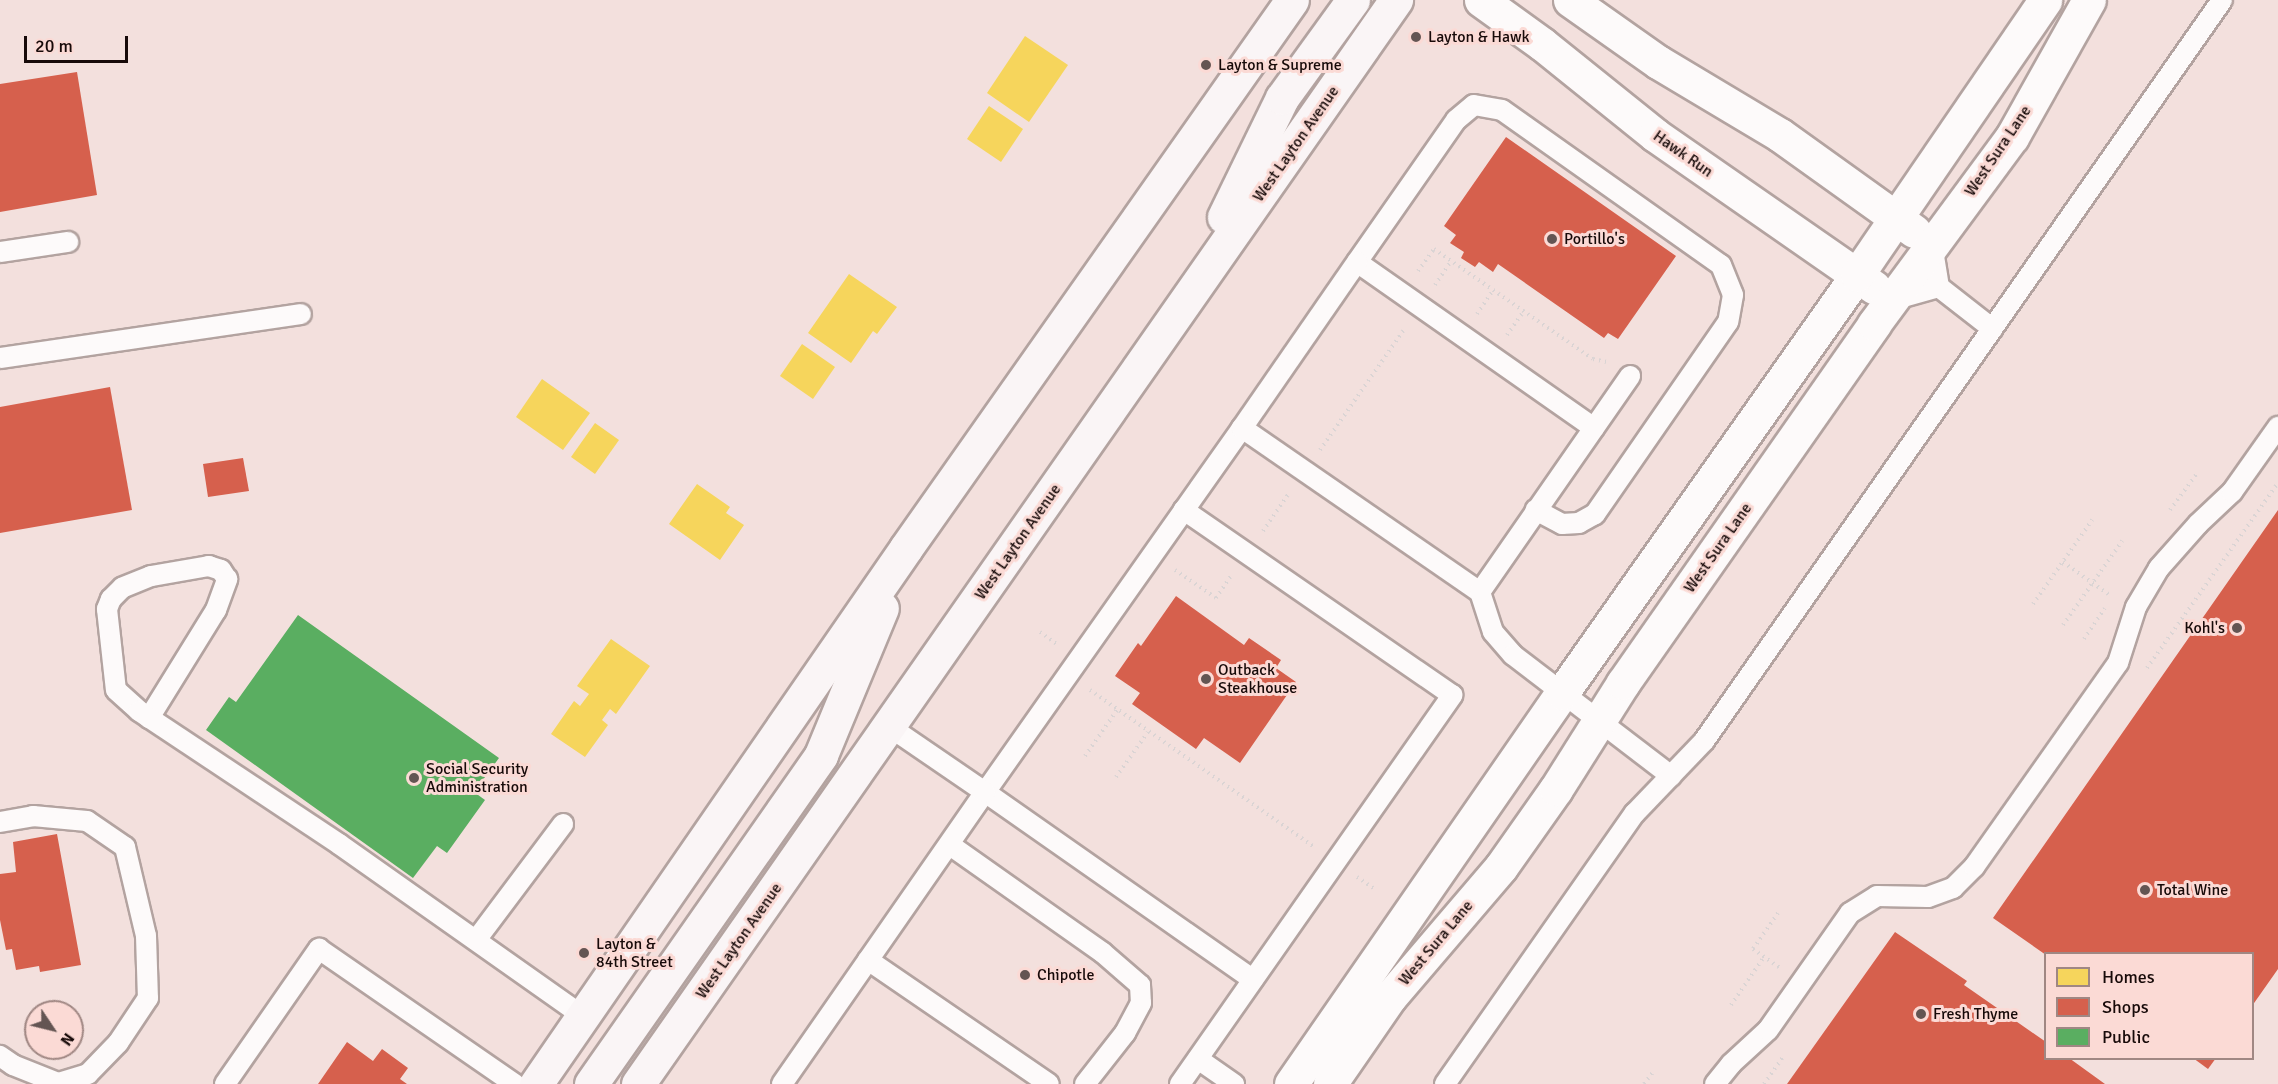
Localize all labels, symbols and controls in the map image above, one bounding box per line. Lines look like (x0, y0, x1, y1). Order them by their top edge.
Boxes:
scale bar (27, 24, 130, 62)
place label: Layton & Hawk (1428, 27, 1530, 47)
marker: Layton & Hawk (1409, 30, 1423, 44)
text: 20 m (35, 35, 73, 57)
place label: Layton & Supreme (1218, 55, 1342, 75)
marker: Layton & Supreme (1199, 58, 1213, 72)
street label: West Layton Avenue (1249, 82, 1343, 206)
street label: West Sura Lane (1961, 102, 2035, 200)
street label: Hawk Run (1649, 126, 1717, 182)
place label: Portillo's (1564, 229, 1625, 249)
marker: Portillo's (1545, 232, 1559, 246)
street label: West Layton Avenue (971, 480, 1065, 604)
street label: West Sura Lane (1680, 499, 1756, 597)
place label: Kohl's (2184, 618, 2225, 638)
marker: Kohl's (2230, 621, 2244, 635)
place label: Outback Steakhouse (1218, 660, 1297, 698)
marker: Outback Steakhouse (1199, 672, 1213, 686)
place label: Social Security Administration (426, 759, 528, 797)
marker: Social Security Administration (407, 771, 421, 785)
street label: West Layton Avenue (692, 879, 786, 1003)
place label: Total Wine (2157, 880, 2228, 900)
marker: Total Wine (2138, 883, 2152, 897)
street label: West Sura Lane (1395, 897, 1477, 989)
place label: Layton & 84th Street (596, 934, 673, 972)
marker: Layton & 84th Street (577, 946, 591, 960)
legend (2044, 952, 2254, 1060)
place label: Chipotle (1037, 965, 1095, 985)
text: Homes (2102, 966, 2155, 988)
marker: Chipotle (1018, 968, 1032, 982)
text: Shops (2102, 996, 2149, 1018)
north arrow (24, 1000, 84, 1060)
place label: Fresh Thyme (1933, 1004, 2018, 1024)
marker: Fresh Thyme (1914, 1007, 1928, 1021)
text: Public (2102, 1026, 2150, 1048)
text: N (56, 1029, 78, 1049)

